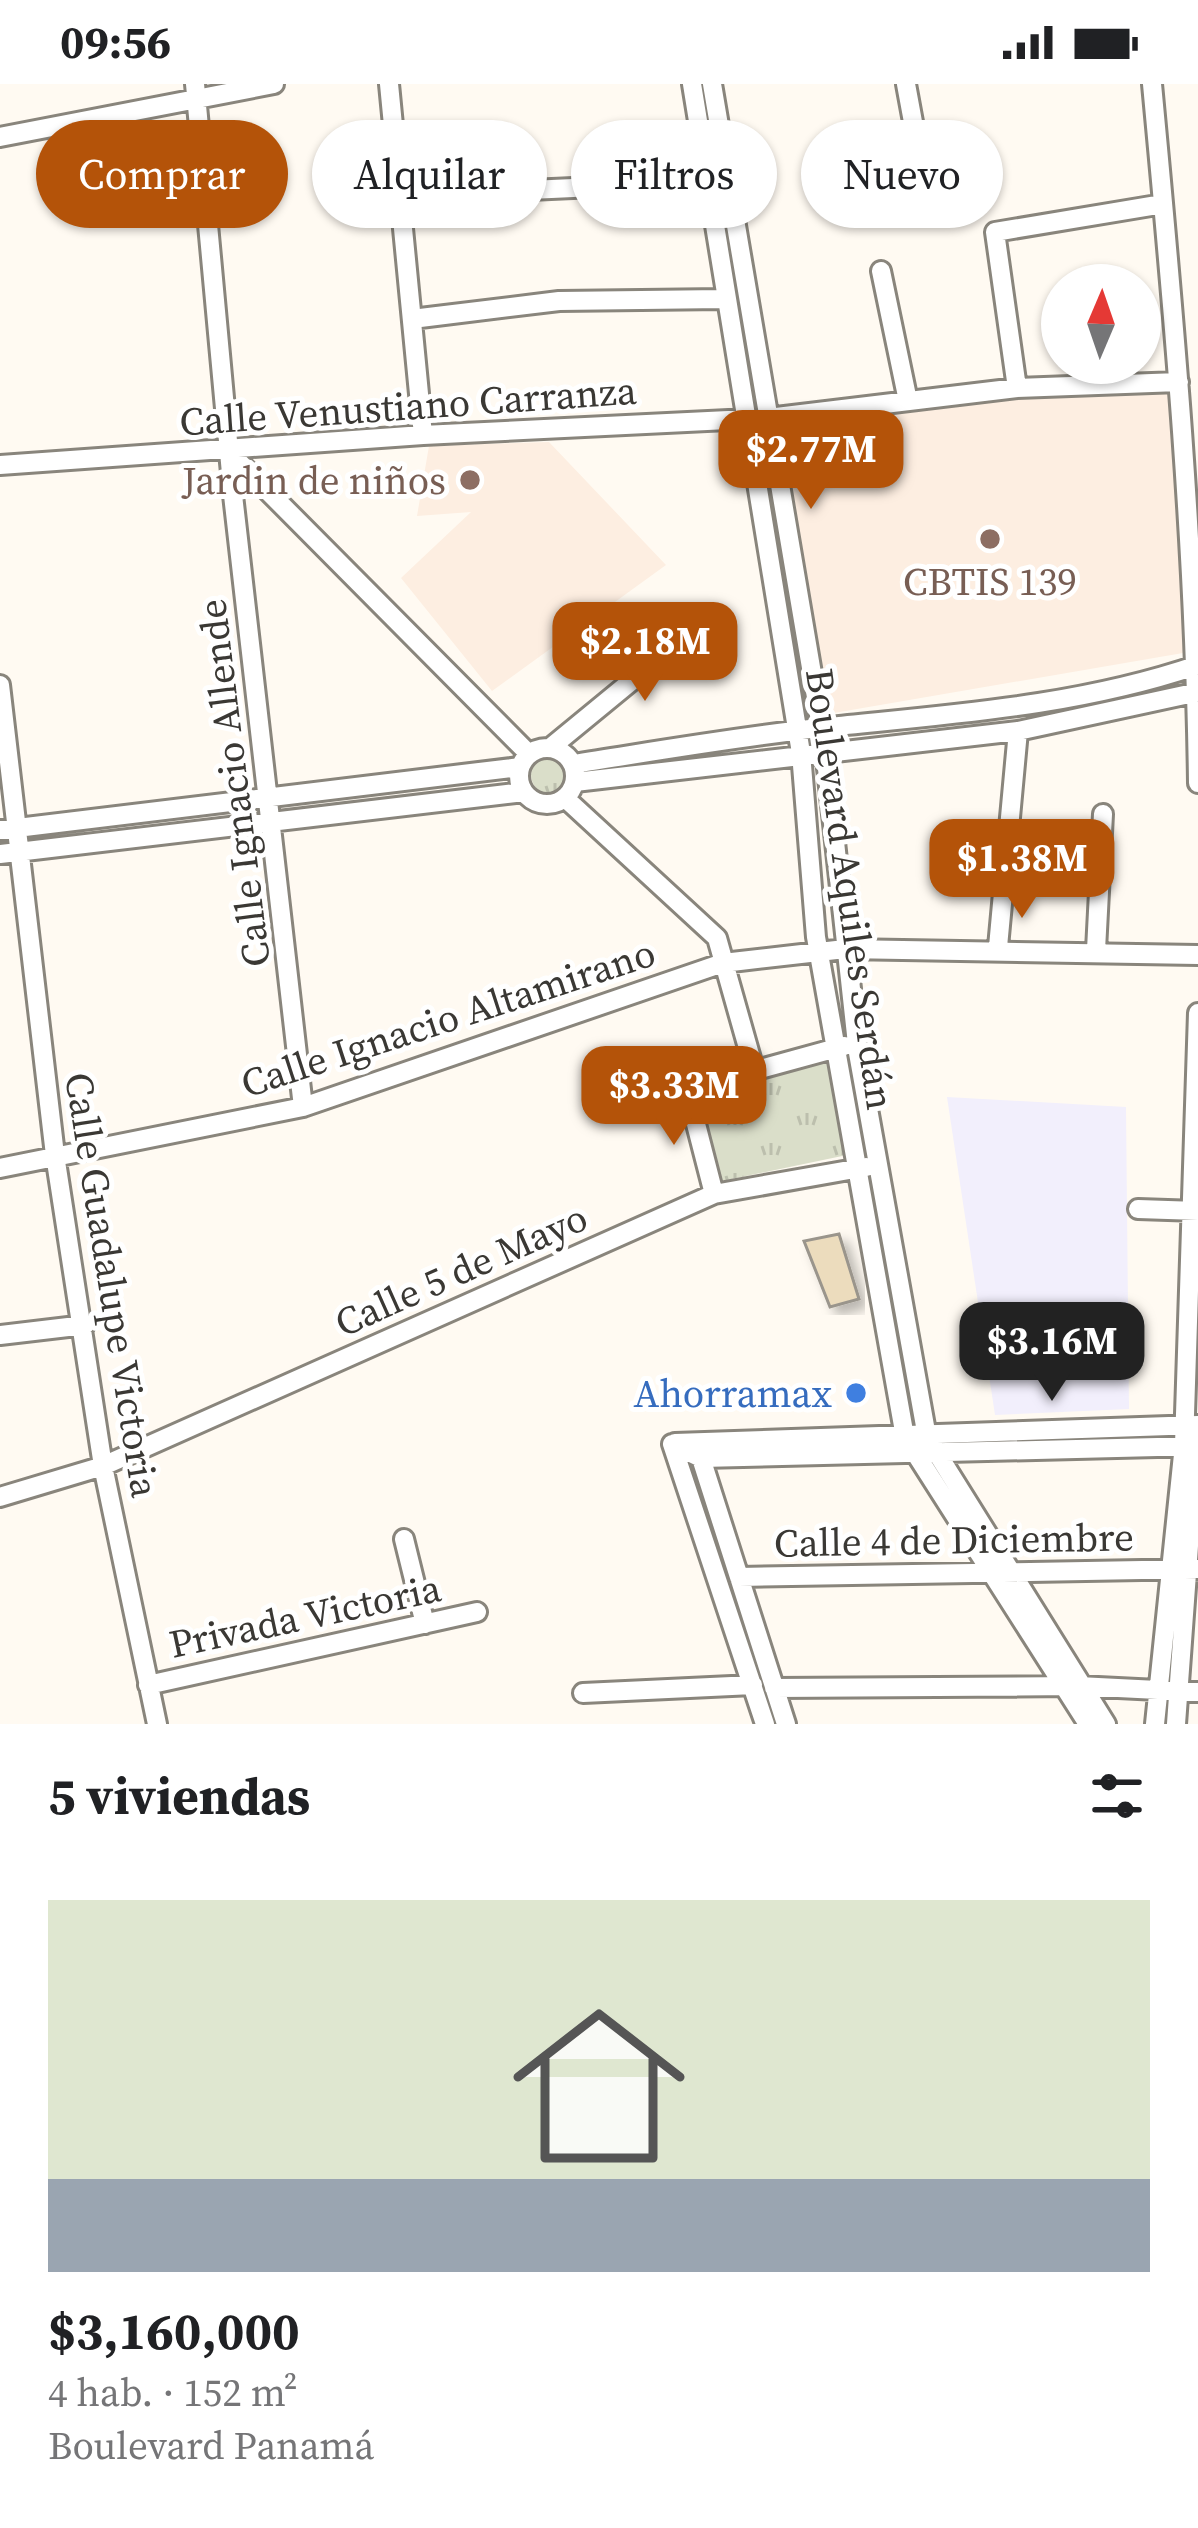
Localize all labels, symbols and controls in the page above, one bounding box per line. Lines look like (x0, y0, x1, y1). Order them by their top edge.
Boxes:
text: 09:56 (60, 11, 171, 73)
chip: Comprar (36, 120, 288, 228)
chip: Alquilar (312, 120, 547, 228)
chip: Filtros (571, 120, 777, 228)
chip: Nuevo (801, 120, 1003, 228)
north arrow (1041, 264, 1161, 384)
map controls (1041, 264, 1161, 384)
street label: Calle Venustiano Carranza (178, 364, 638, 448)
pin: $2.77M (713, 410, 909, 512)
text: $2.77M (745, 422, 877, 475)
place label: Jardin de niños (181, 454, 446, 507)
marker: Jardin de niños (457, 467, 483, 493)
marker: CBTIS 139 (977, 526, 1003, 552)
place label: CBTIS 139 (903, 555, 1077, 608)
street label: Calle Ignacio Allende (185, 596, 283, 970)
pin: $2.18M (547, 602, 743, 704)
text: $2.18M (579, 614, 711, 667)
street label: Boulevard Aquiles Serdán (793, 665, 907, 1113)
pin: $1.38M (924, 819, 1120, 921)
text: $1.38M (956, 831, 1088, 884)
street label: Calle Ignacio Altamirano (234, 926, 662, 1110)
pin: $3.33M (576, 1046, 772, 1148)
text: $3.33M (608, 1058, 740, 1111)
street label: Calle Guadalupe Victoria (52, 1069, 172, 1501)
street label: Calle 5 de Mayo (327, 1191, 595, 1349)
pin: $3.16M (954, 1302, 1150, 1404)
text: $3.16M (986, 1314, 1118, 1367)
place label: Ahorramax (634, 1367, 832, 1420)
marker: Ahorramax (843, 1380, 869, 1406)
street label: Calle 4 de Diciembre (774, 1510, 1134, 1570)
street label: Privada Victoria (164, 1561, 446, 1671)
text: 5 viviendas (48, 1761, 310, 1831)
icon: filters (1084, 1763, 1150, 1829)
icon: home (491, 1978, 707, 2194)
text: $3,160,000 (48, 2296, 300, 2366)
text: 4 hab. · 152 m² (48, 2366, 298, 2419)
text: Boulevard Panamá (48, 2419, 374, 2472)

